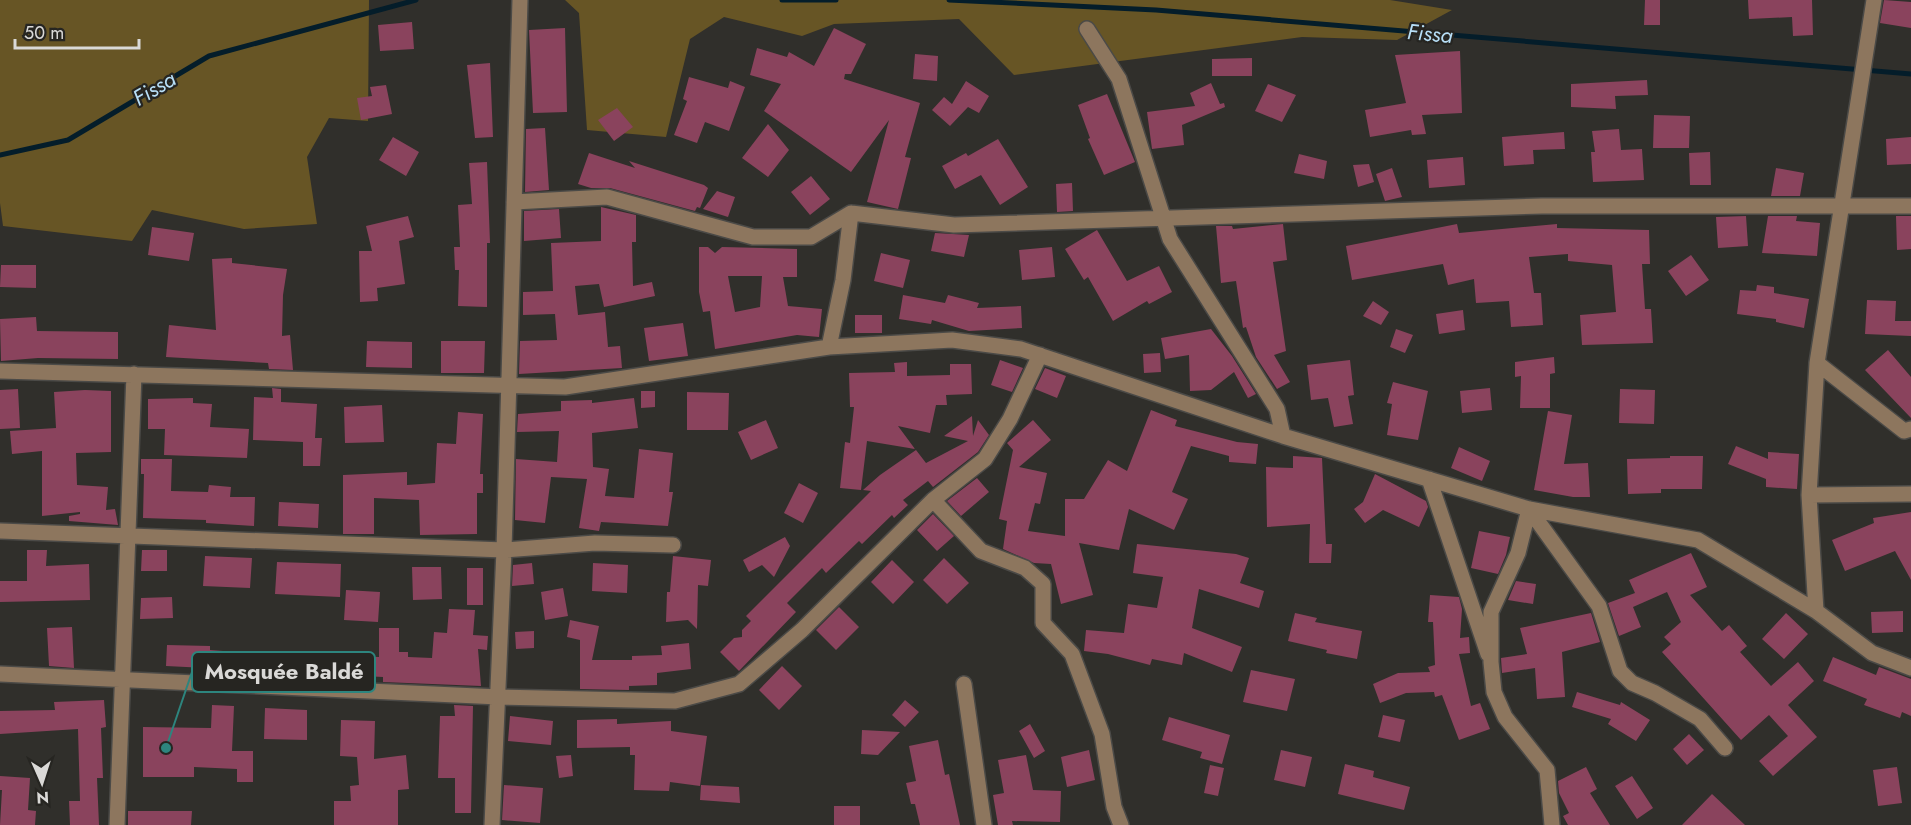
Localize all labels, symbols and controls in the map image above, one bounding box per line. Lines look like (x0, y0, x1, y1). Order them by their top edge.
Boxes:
scale bar (15, 12, 140, 50)
water label: Fissa (1406, 15, 1454, 51)
text: 50 m (24, 20, 64, 46)
water label: Fissa (126, 63, 182, 113)
callout: Mosquée Baldé (192, 652, 375, 692)
text: Mosquée Baldé (204, 655, 364, 687)
north arrow (12, 753, 72, 813)
text: N (36, 786, 50, 809)

